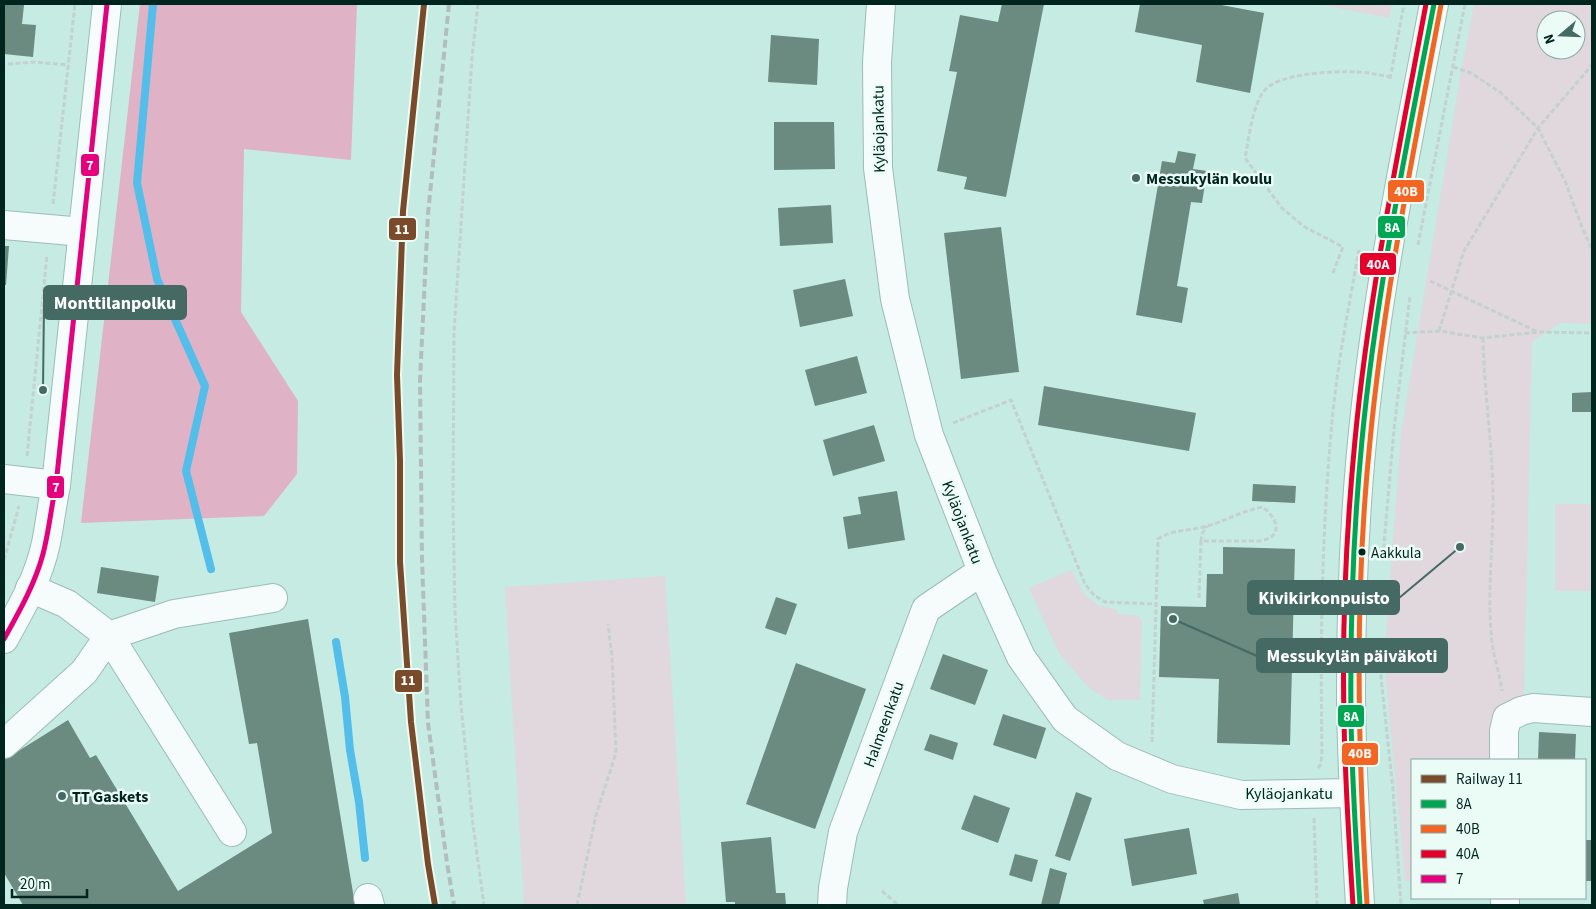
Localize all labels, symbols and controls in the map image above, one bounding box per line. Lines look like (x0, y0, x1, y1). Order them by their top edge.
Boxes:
north arrow (1536, 10, 1586, 60)
text: N (1539, 31, 1561, 47)
street label: Kyläojankatu (867, 85, 891, 173)
line badge: 7 (80, 153, 100, 177)
text: 7 (86, 156, 94, 176)
place label: Messukylän koulu (1146, 168, 1272, 190)
marker: Messukylän koulu (1130, 172, 1142, 184)
line badge: 40B (1387, 179, 1425, 203)
text: 40B (1394, 182, 1418, 202)
line badge: 8A (1377, 215, 1406, 239)
line badge: 11 (388, 217, 417, 241)
text: 8A (1384, 218, 1401, 238)
text: 11 (395, 220, 409, 240)
line badge: 40A (1359, 252, 1397, 276)
text: 40A (1367, 255, 1390, 275)
callout: Monttilanpolku (44, 286, 186, 319)
text: Monttilanpolku (54, 291, 176, 316)
line badge: 7 (46, 475, 65, 499)
street label: Kyläojankatu (936, 477, 988, 567)
text: 7 (52, 478, 60, 498)
place label: Aakkula (1371, 543, 1421, 564)
marker: Aakkula (1357, 547, 1367, 557)
callout: Kivikirkonpuisto (1248, 581, 1399, 614)
text: Kivikirkonpuisto (1258, 586, 1390, 611)
callout: Messukylän päiväkoti (1257, 639, 1447, 672)
text: Messukylän päiväkoti (1267, 644, 1437, 669)
line badge: 11 (394, 669, 423, 693)
text: 11 (401, 671, 415, 691)
street label: Halmeenkatu (858, 678, 910, 770)
line badge: 8A (1337, 704, 1365, 728)
text: 8A (1343, 707, 1360, 727)
line badge: 40B (1341, 742, 1379, 766)
text: 40B (1348, 744, 1372, 764)
legend (1411, 759, 1586, 899)
text: Railway 11 (1456, 769, 1523, 790)
street label: Kyläojankatu (1245, 783, 1333, 805)
place label: TT Gaskets (72, 786, 148, 808)
marker: TT Gaskets (56, 790, 68, 802)
text: 8A (1456, 794, 1472, 815)
text: 40B (1456, 819, 1480, 840)
text: 40A (1456, 844, 1480, 865)
scale bar (12, 866, 88, 898)
text: 7 (1456, 869, 1463, 890)
text: 20 m (20, 874, 50, 895)

